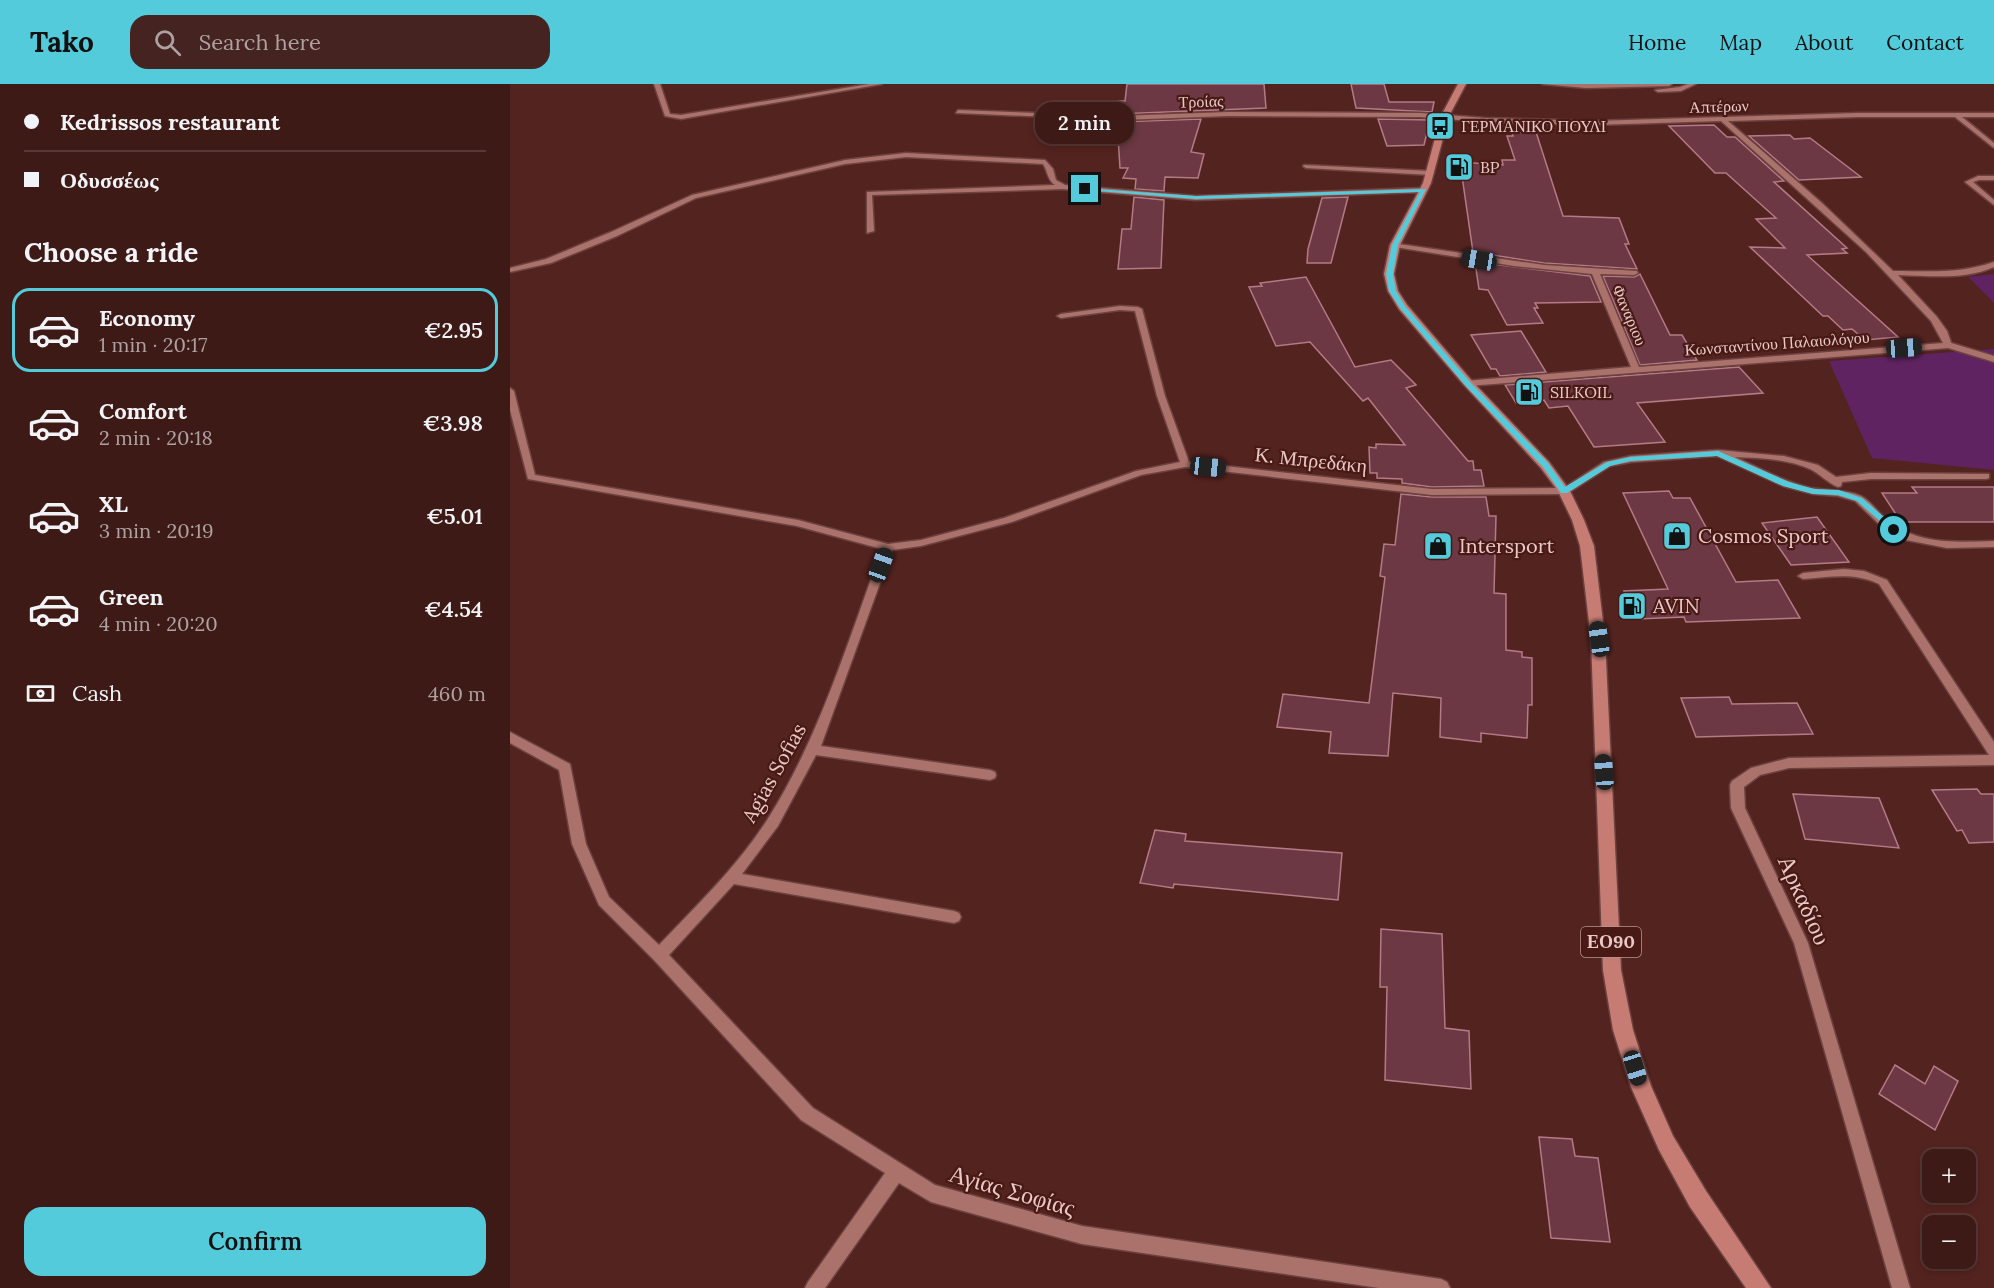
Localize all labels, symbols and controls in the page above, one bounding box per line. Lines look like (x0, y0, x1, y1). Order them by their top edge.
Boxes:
search box (130, 15, 550, 69)
text: Tako (30, 24, 94, 60)
icon: search (151, 26, 184, 59)
text: Search here (199, 28, 321, 56)
text: Home (1628, 29, 1686, 56)
text: Map (1719, 29, 1762, 56)
text: About (1795, 29, 1853, 56)
text: Contact (1886, 29, 1964, 56)
street label: Τροίας (1178, 90, 1224, 112)
street label: Απτέρων (1689, 95, 1749, 117)
callout: 2 min (1036, 102, 1134, 144)
text: Kedrissos restaurant (60, 108, 280, 136)
text: 2 min (1058, 110, 1111, 135)
bus stop icon: ΓΕΡΜΑΝΙΚΟ ΠΟΥΛΙ (1424, 110, 1456, 142)
place label: ΓΕΡΜΑΝΙΚΟ ΠΟΥΛΙ (1461, 116, 1606, 136)
fuel station icon: BP (1443, 151, 1475, 183)
place label: BP (1480, 157, 1500, 177)
text: Οδυσσέως (60, 166, 159, 194)
route end (1071, 175, 1098, 202)
text: Choose a ride (24, 235, 198, 269)
car (1460, 248, 1498, 272)
street label: Φαναριου (1608, 282, 1652, 348)
icon: car (27, 303, 81, 357)
text: Economy (99, 304, 195, 332)
text: €2.95 (424, 316, 483, 344)
street label: Κωνσταντίνου Παλαιολόγου (1684, 327, 1870, 359)
text: 1 min · 20:17 (99, 332, 207, 357)
car (1885, 338, 1923, 358)
fuel station icon: SILKOIL (1513, 376, 1545, 408)
place label: SILKOIL (1550, 382, 1611, 402)
icon: car (27, 396, 81, 450)
text: Comfort (99, 397, 187, 425)
text: €3.98 (423, 409, 483, 437)
text: 2 min · 20:18 (99, 425, 213, 450)
street label: Κ. Μπρεδάκη (1254, 441, 1368, 478)
car (1189, 456, 1227, 478)
icon: car (27, 489, 81, 543)
text: XL (99, 490, 128, 518)
text: €5.01 (426, 502, 483, 530)
route start (1880, 516, 1907, 543)
text: 3 min · 20:19 (99, 518, 214, 543)
shop icon: Cosmos Sport (1661, 520, 1693, 552)
place label: Cosmos Sport (1698, 523, 1829, 548)
shop icon: Intersport (1422, 530, 1454, 562)
place label: Intersport (1459, 533, 1554, 558)
car (866, 545, 896, 585)
icon: car (27, 582, 81, 636)
text: Green (99, 583, 164, 611)
fuel station icon: AVIN (1616, 590, 1648, 622)
place label: AVIN (1652, 593, 1700, 618)
text: €4.54 (424, 595, 483, 623)
text: 4 min · 20:20 (99, 611, 218, 636)
car (1588, 620, 1610, 658)
icon: cash (24, 677, 57, 710)
text: Cash (72, 679, 122, 707)
text: 460 m (428, 681, 486, 706)
street label: Agias Sofias (736, 719, 811, 828)
car (1594, 753, 1614, 791)
street label: Αρκαδίου (1771, 850, 1838, 950)
road number: ΕΟ90 (1581, 927, 1641, 957)
car (1621, 1048, 1649, 1088)
map controls (1922, 1149, 1976, 1269)
button: + (1922, 1149, 1976, 1203)
street label: Αγίας Σοφίας (946, 1158, 1079, 1223)
button: Confirm (24, 1207, 486, 1276)
button: − (1922, 1215, 1976, 1269)

